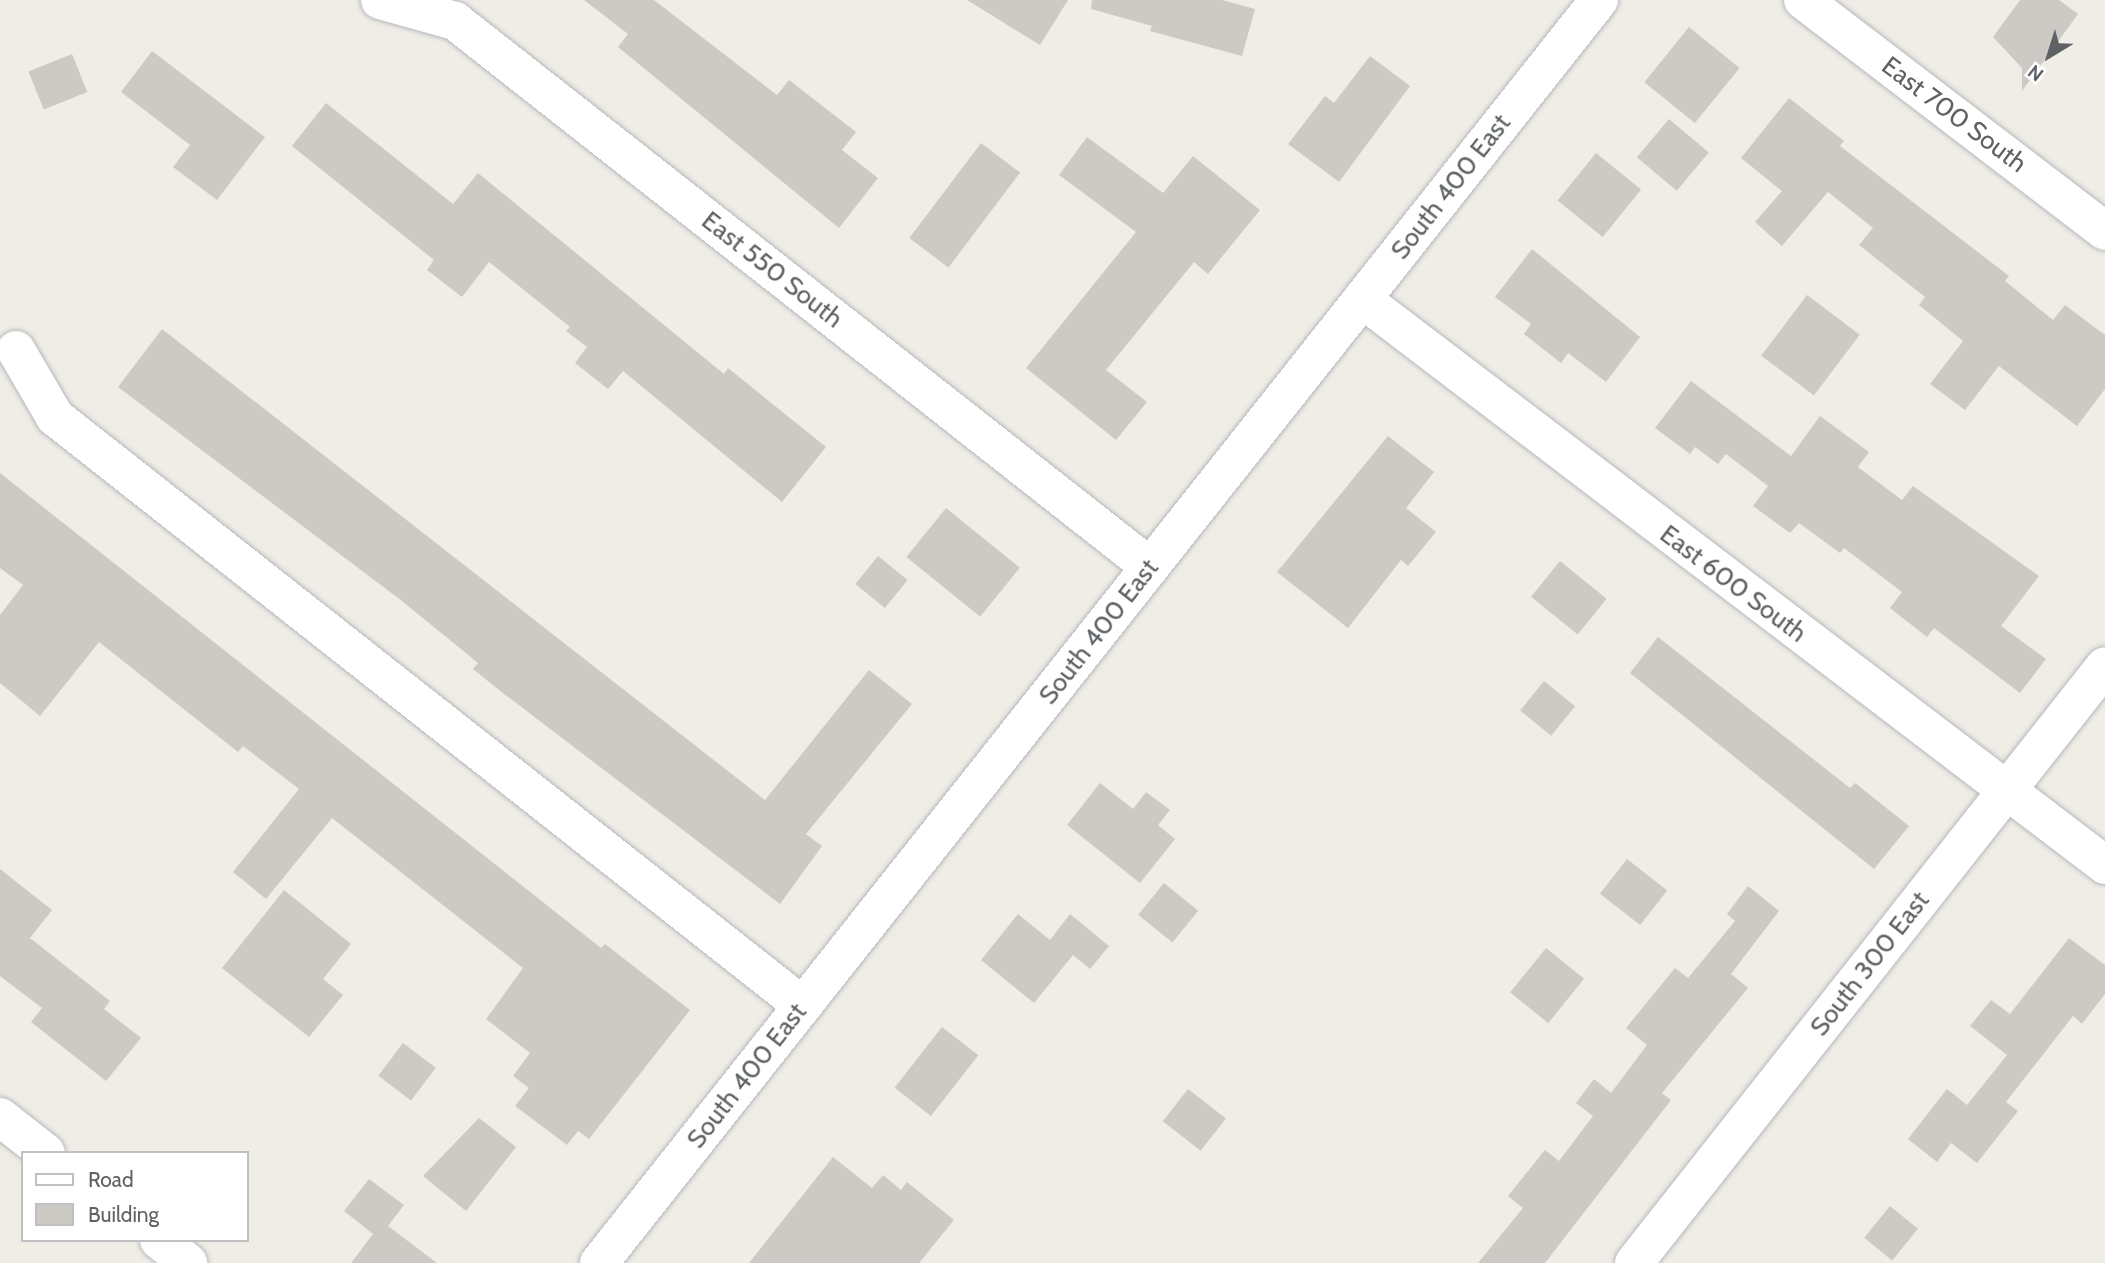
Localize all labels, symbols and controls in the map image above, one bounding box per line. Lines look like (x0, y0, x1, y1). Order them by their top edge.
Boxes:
north arrow (2014, 21, 2084, 91)
street label: East 700 South (1875, 50, 2033, 180)
text: N (2023, 60, 2048, 86)
street label: South 400 East (1385, 108, 1517, 266)
street label: East 550 South (695, 205, 849, 335)
street label: East 600 South (1654, 519, 1812, 649)
street label: South 400 East (1033, 553, 1165, 711)
street label: South 300 East (1804, 886, 1936, 1042)
street label: South 400 East (681, 997, 813, 1155)
legend (21, 1151, 248, 1242)
text: Road (88, 1167, 134, 1192)
text: Building (88, 1202, 159, 1227)

